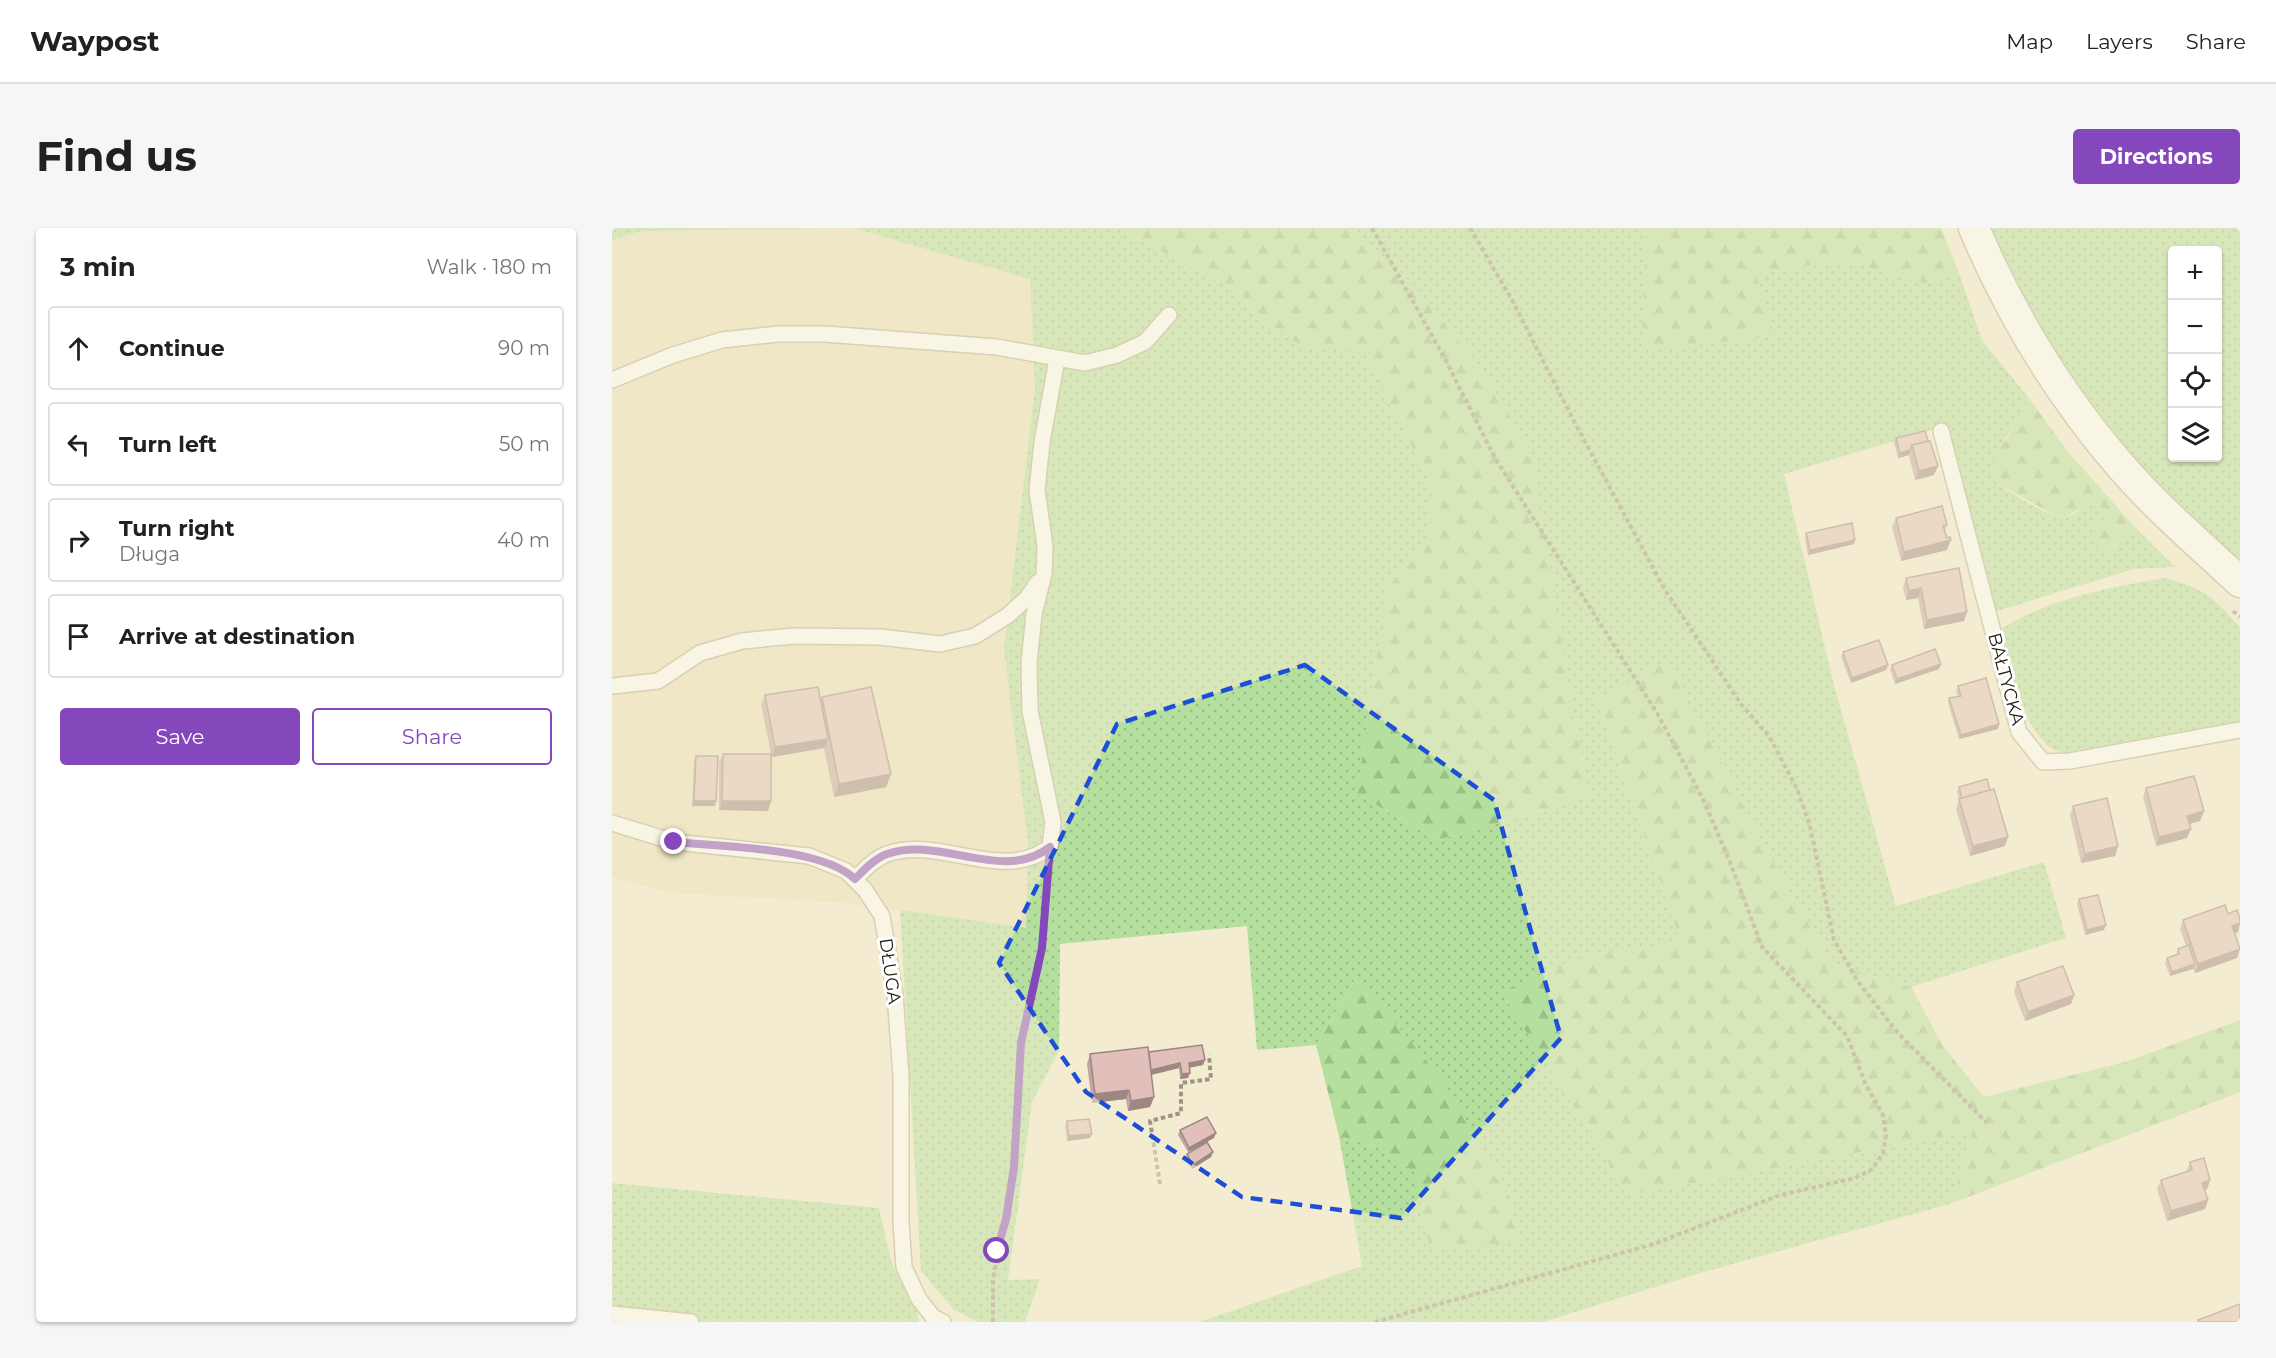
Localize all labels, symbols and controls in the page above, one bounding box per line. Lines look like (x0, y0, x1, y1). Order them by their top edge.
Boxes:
text: Waypost (30, 24, 160, 58)
text: Map (2006, 29, 2053, 54)
text: Layers (2086, 29, 2153, 54)
text: Share (2186, 29, 2246, 54)
button: Directions (2073, 129, 2240, 184)
text: Find us (36, 130, 197, 182)
map controls (2168, 246, 2222, 462)
button: + (2168, 246, 2222, 300)
text: 3 min (60, 251, 136, 283)
text: Walk · 180 m (427, 255, 552, 279)
button: − (2168, 300, 2222, 354)
icon: ahead (62, 332, 95, 365)
text: Continue (119, 335, 225, 362)
text: 90 m (498, 336, 550, 360)
button: locate (2168, 354, 2222, 408)
button: layers (2168, 408, 2222, 462)
icon: left (62, 428, 95, 461)
text: Turn left (119, 431, 217, 458)
text: 50 m (499, 432, 550, 456)
text: Turn right (119, 515, 234, 542)
icon: right (62, 524, 95, 557)
text: 40 m (497, 528, 550, 552)
text: Długa (119, 542, 180, 566)
icon: arrive (62, 620, 95, 653)
text: Arrive at destination (119, 623, 355, 650)
street label: BAŁTYCKA (1983, 630, 2029, 728)
button: Save (60, 708, 300, 765)
button: Share (312, 708, 552, 765)
route end (660, 828, 686, 854)
street label: DŁUGA (874, 937, 906, 1005)
route start (983, 1237, 1009, 1263)

